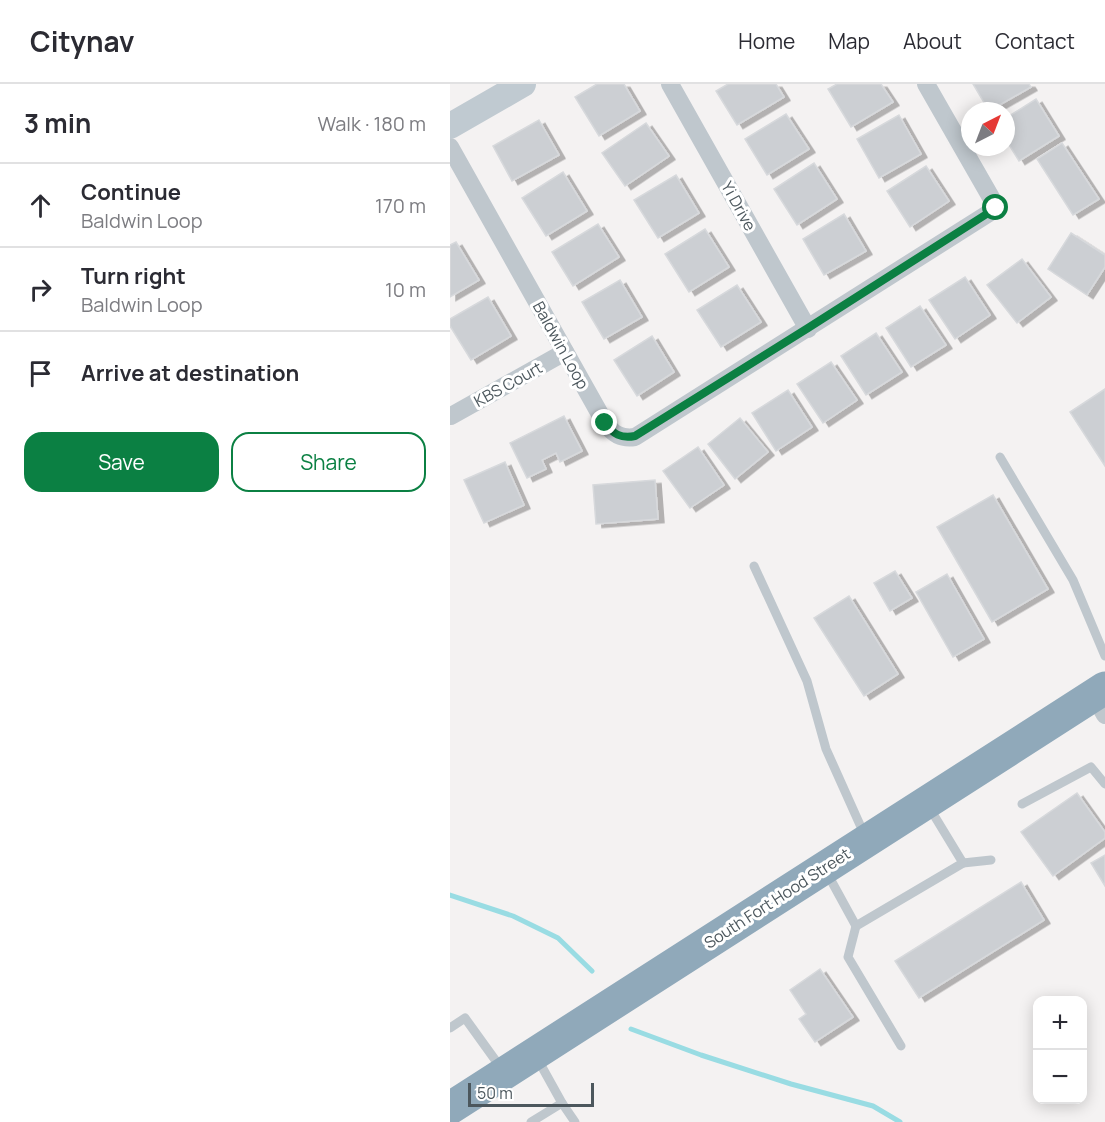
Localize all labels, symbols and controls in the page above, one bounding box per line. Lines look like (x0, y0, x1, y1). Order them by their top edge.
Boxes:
text: Citynav (30, 22, 134, 60)
text: Home (738, 27, 795, 55)
text: Map (828, 27, 870, 55)
text: About (903, 27, 962, 55)
text: Contact (995, 27, 1075, 55)
north arrow (961, 102, 1015, 156)
text: 3 min (24, 105, 91, 141)
text: Walk · 180 m (317, 110, 426, 137)
text: Continue (81, 177, 181, 207)
street label: Yi Drive (716, 177, 762, 235)
icon: ahead (24, 189, 57, 222)
text: 170 m (375, 192, 426, 219)
route start (982, 194, 1008, 220)
text: Baldwin Loop (81, 207, 203, 234)
text: Turn right (81, 261, 186, 291)
icon: right (24, 273, 57, 306)
text: 10 m (385, 276, 426, 303)
text: Baldwin Loop (81, 291, 203, 318)
street label: Baldwin Loop (528, 297, 594, 393)
street label: KBS Court (470, 356, 546, 412)
icon: arrive (24, 357, 57, 390)
text: Arrive at destination (81, 358, 299, 388)
route end (591, 409, 617, 435)
button: Save (24, 432, 219, 492)
button: Share (231, 432, 426, 492)
street label: South Fort Hood Street (700, 842, 854, 954)
map controls (1033, 996, 1087, 1104)
button: + (1033, 996, 1087, 1050)
button: − (1033, 1050, 1087, 1104)
scale bar (468, 1080, 594, 1108)
text: 50 m (477, 1082, 513, 1104)

